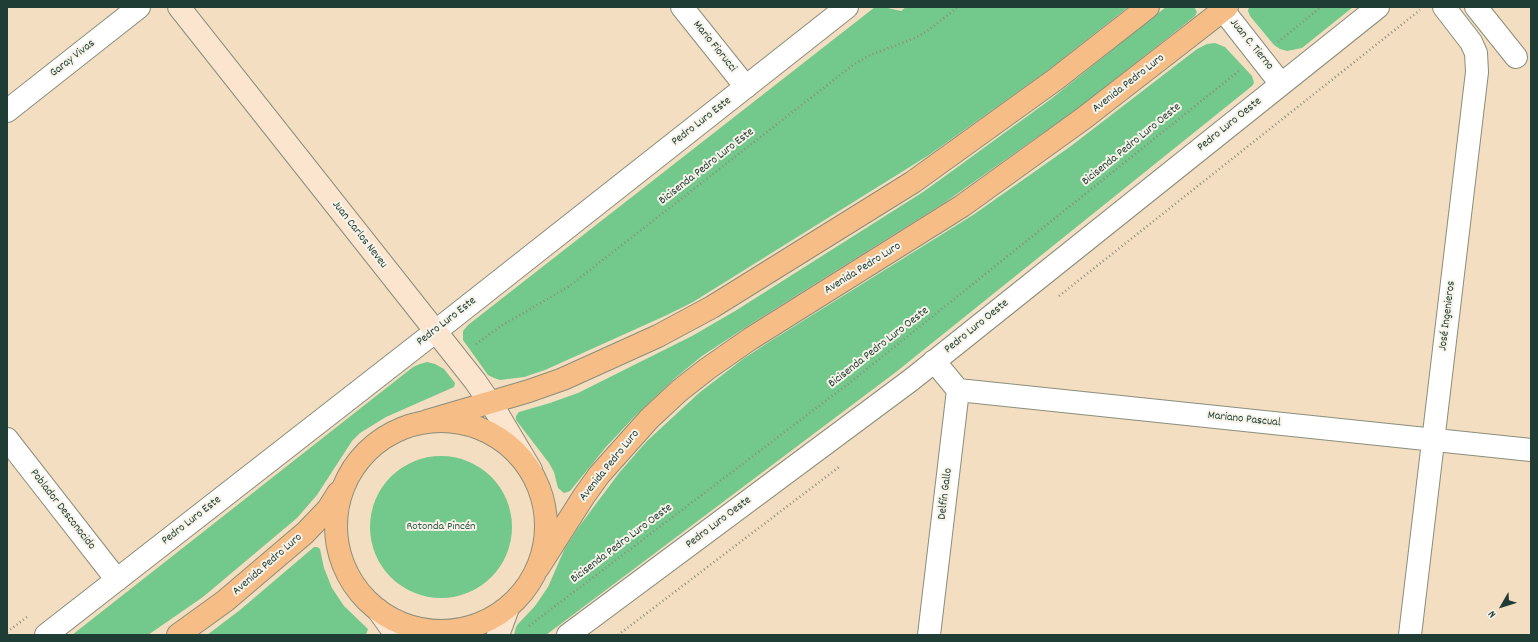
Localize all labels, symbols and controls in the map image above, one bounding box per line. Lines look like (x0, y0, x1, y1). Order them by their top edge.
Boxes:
street label: Juan C. Tierno (1226, 16, 1276, 74)
street label: Mario Fiorucci (689, 18, 739, 76)
street label: Garay Vivas (48, 37, 98, 81)
street label: Avenida Pedro Luro (1090, 51, 1168, 117)
street label: Pedro Luro Este (669, 94, 735, 150)
street label: Pedro Luro Oeste (1195, 95, 1265, 155)
street label: Bicisenda Pedro Luro Oeste (1080, 101, 1184, 189)
street label: Bicisenda Pedro Luro Este (657, 125, 757, 209)
street label: Juan Carlos Neveu (328, 198, 390, 272)
street label: Avenida Pedro Luro (822, 240, 904, 298)
street label: José Ingenieros (1437, 280, 1459, 352)
street label: Pedro Luro Este (414, 294, 480, 350)
street label: Pedro Luro Oeste (942, 297, 1012, 357)
street label: Bicisenda Pedro Luro Oeste (826, 304, 932, 392)
street label: Mariano Pascual (1207, 409, 1281, 431)
street label: Avenida Pedro Luro (577, 428, 643, 504)
street label: Poblador Desconocido (26, 467, 98, 553)
street label: Delfín Gallo (936, 467, 956, 521)
street label: Pedro Luro Este (159, 493, 225, 549)
street label: Pedro Luro Oeste (683, 494, 755, 552)
street label: Bicisenda Pedro Luro Oeste (568, 501, 676, 587)
park label: Rotonda Pincén (406, 520, 476, 534)
street label: Avenida Pedro Luro (230, 531, 306, 599)
north arrow (1482, 586, 1522, 626)
text: N (1485, 606, 1501, 621)

